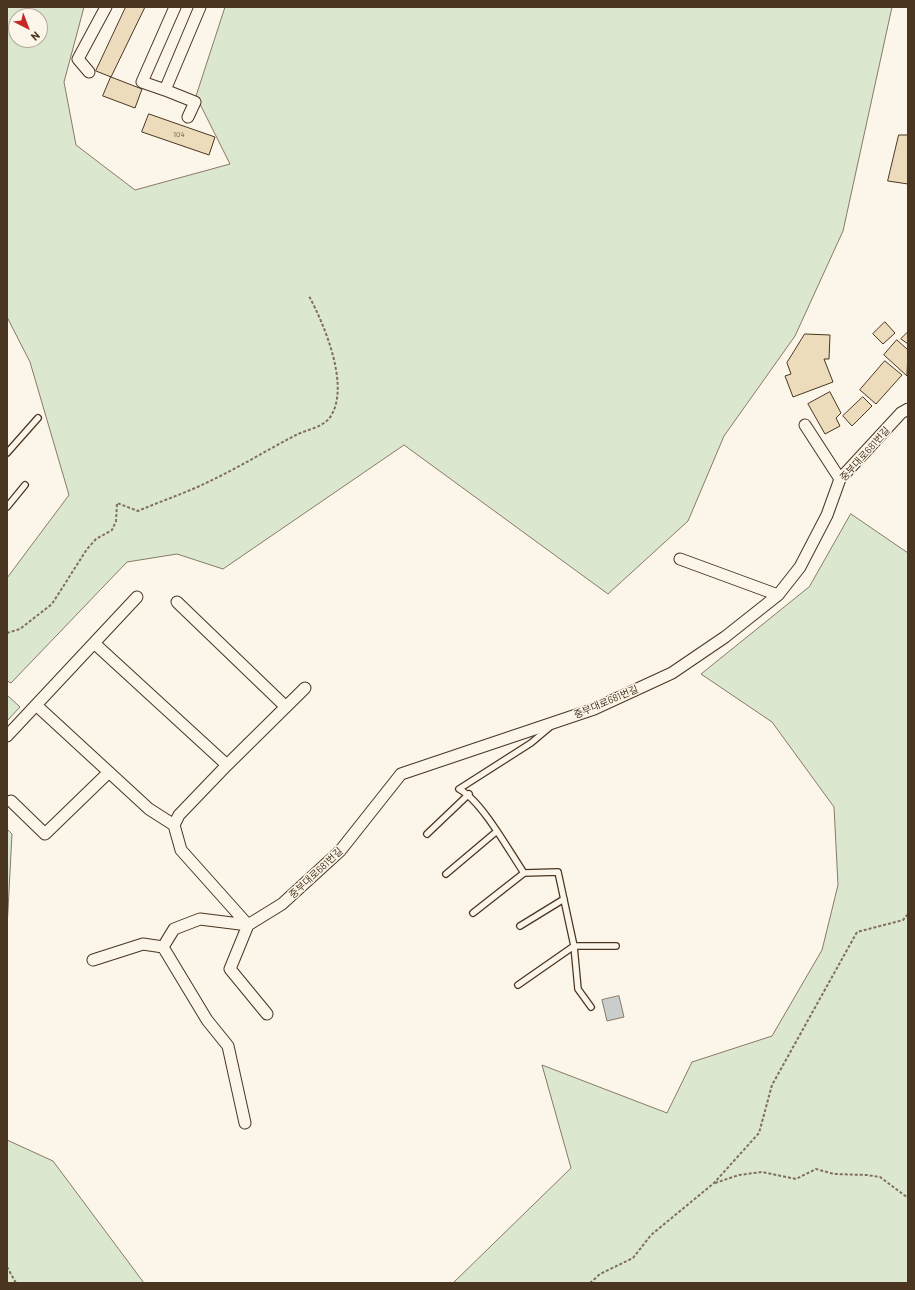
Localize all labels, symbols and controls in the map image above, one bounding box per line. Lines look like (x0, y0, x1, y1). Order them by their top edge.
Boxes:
north arrow (8, 8, 48, 48)
text: N (29, 29, 43, 44)
house number: 104 (173, 129, 185, 139)
street label: 중부대로681번길 (838, 424, 892, 484)
street label: 중부대로681번길 (572, 683, 640, 721)
street label: 중부대로681번길 (287, 845, 345, 901)

